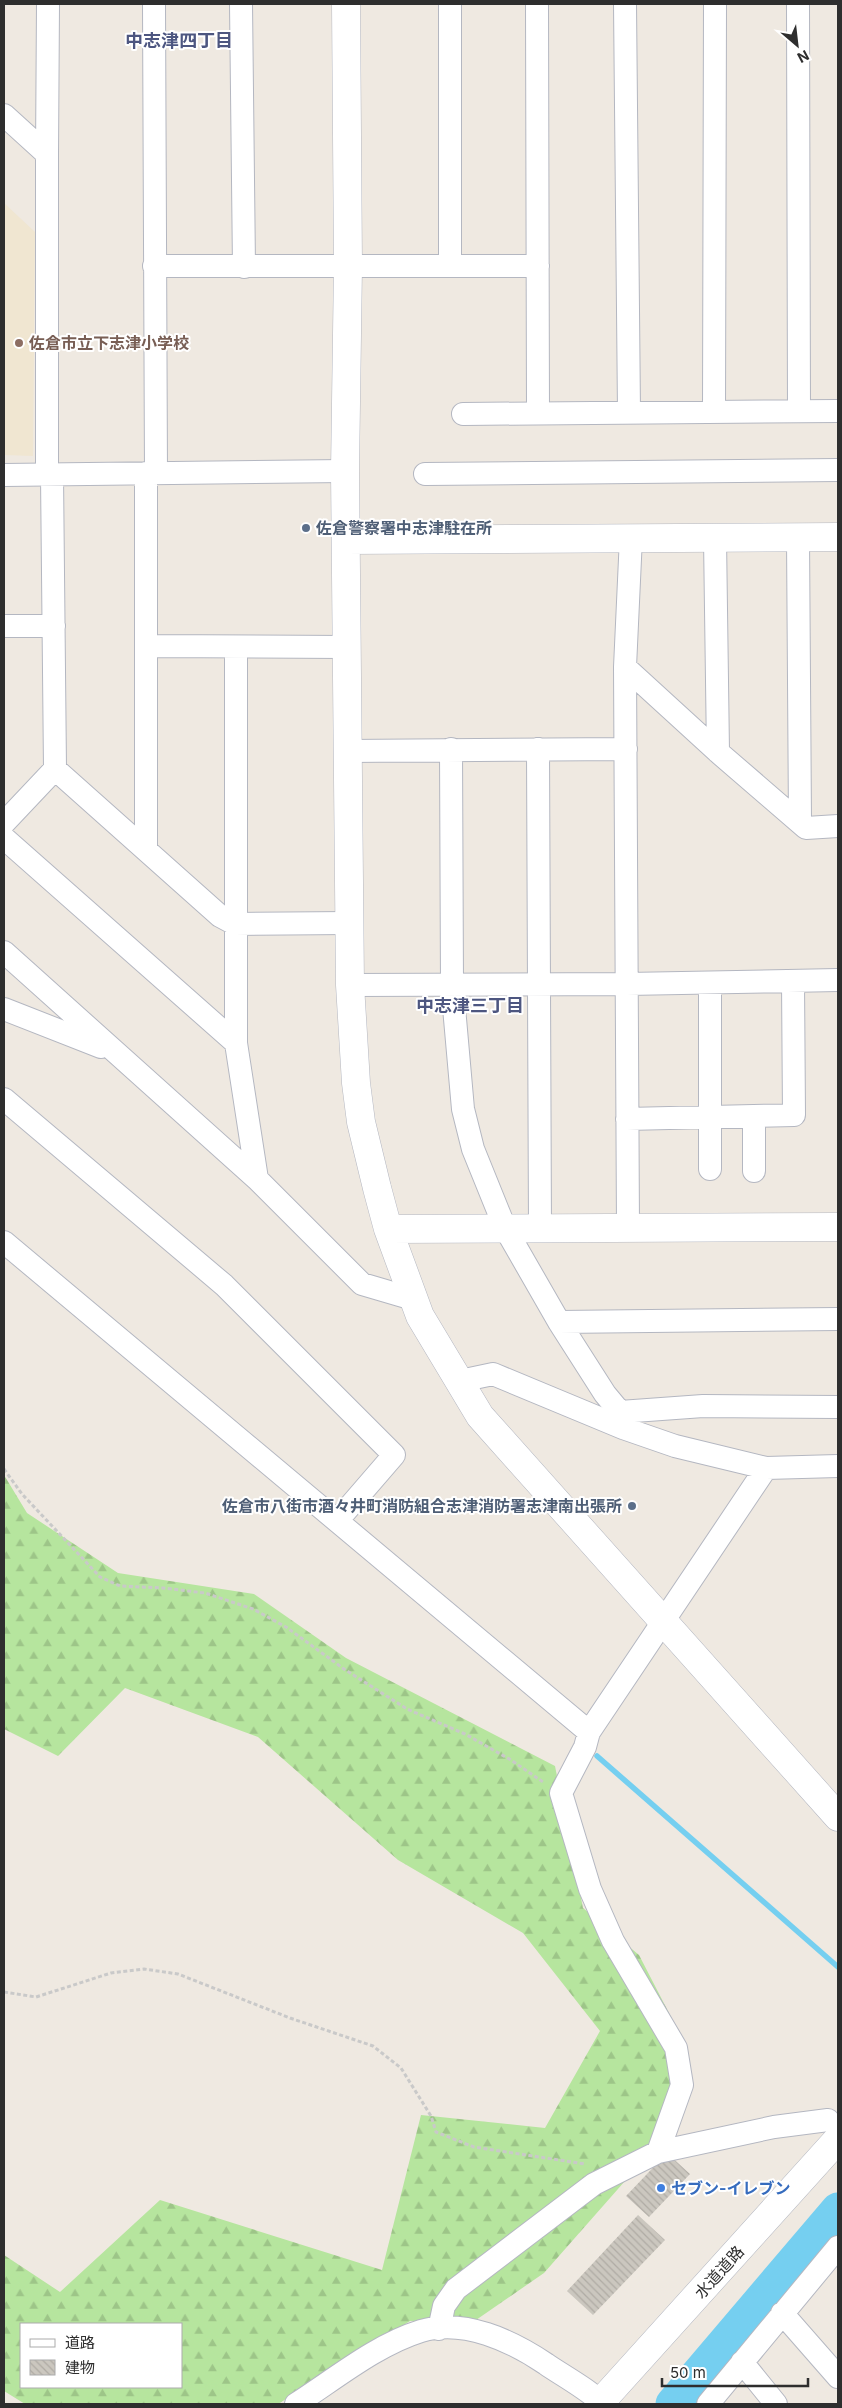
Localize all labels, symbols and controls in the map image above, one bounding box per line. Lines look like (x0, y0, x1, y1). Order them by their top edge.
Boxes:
north arrow (772, 20, 822, 70)
district label: 中志津四丁目 (125, 30, 233, 51)
text: N (795, 47, 812, 67)
place label: 佐倉市立下志津小学校 (28, 333, 189, 353)
marker: 佐倉市立下志津小学校 (13, 337, 25, 349)
place label: 佐倉警察署中志津駐在所 (315, 518, 492, 538)
marker: 佐倉警察署中志津駐在所 (300, 522, 312, 534)
district label: 中志津三丁目 (416, 995, 524, 1016)
place label: 佐倉市八街市酒々井町消防組合志津消防署志津南出張所 (221, 1496, 622, 1516)
marker: 佐倉市八街市酒々井町消防組合志津消防署志津南出張所 (626, 1500, 638, 1512)
place label: セブン-イレブン (671, 2178, 791, 2198)
marker: セブン-イレブン (655, 2182, 667, 2194)
street label: 水道道路 (690, 2242, 748, 2302)
legend (20, 2323, 182, 2388)
text: 道路 (65, 2333, 95, 2352)
scale bar (662, 2356, 808, 2388)
text: 建物 (65, 2358, 95, 2377)
text: 50 m (670, 2363, 706, 2382)

